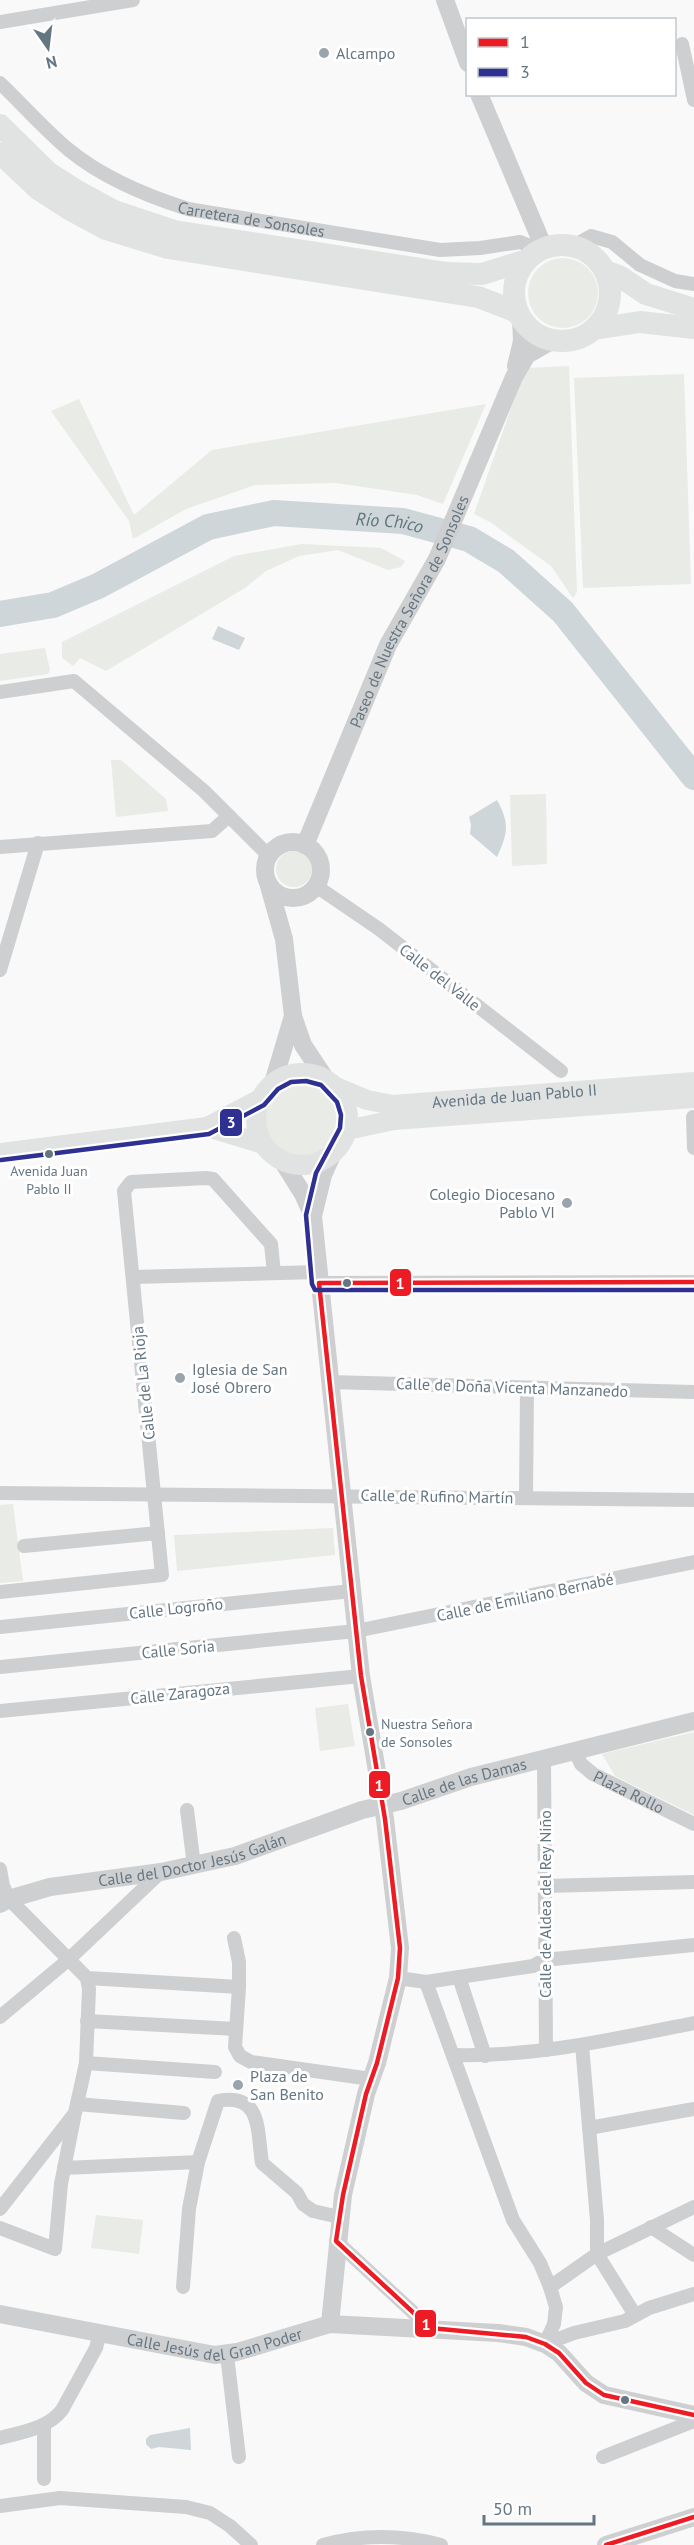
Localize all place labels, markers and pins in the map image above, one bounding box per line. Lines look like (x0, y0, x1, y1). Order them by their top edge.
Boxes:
place label: Alcampo (336, 43, 395, 63)
marker: Alcampo (317, 46, 331, 60)
marker: Avenida Juan Pablo II (43, 1148, 55, 1160)
place label: Avenida Juan Pablo II (10, 1162, 88, 1198)
place label: Colegio Diocesano Pablo VI (429, 1184, 555, 1222)
marker: Colegio Diocesano Pablo VI (560, 1196, 574, 1210)
unlabelled marker (341, 1277, 353, 1289)
place label: Iglesia de San José Obrero (191, 1359, 287, 1397)
marker: Iglesia de San José Obrero (173, 1371, 187, 1385)
place label: Nuestra Señora de Sonsoles (381, 1715, 473, 1751)
marker: Nuestra Señora de Sonsoles (364, 1726, 376, 1738)
place label: Plaza de San Benito (250, 2066, 324, 2104)
marker: Plaza de San Benito (231, 2078, 245, 2092)
unlabelled marker (619, 2394, 631, 2406)

